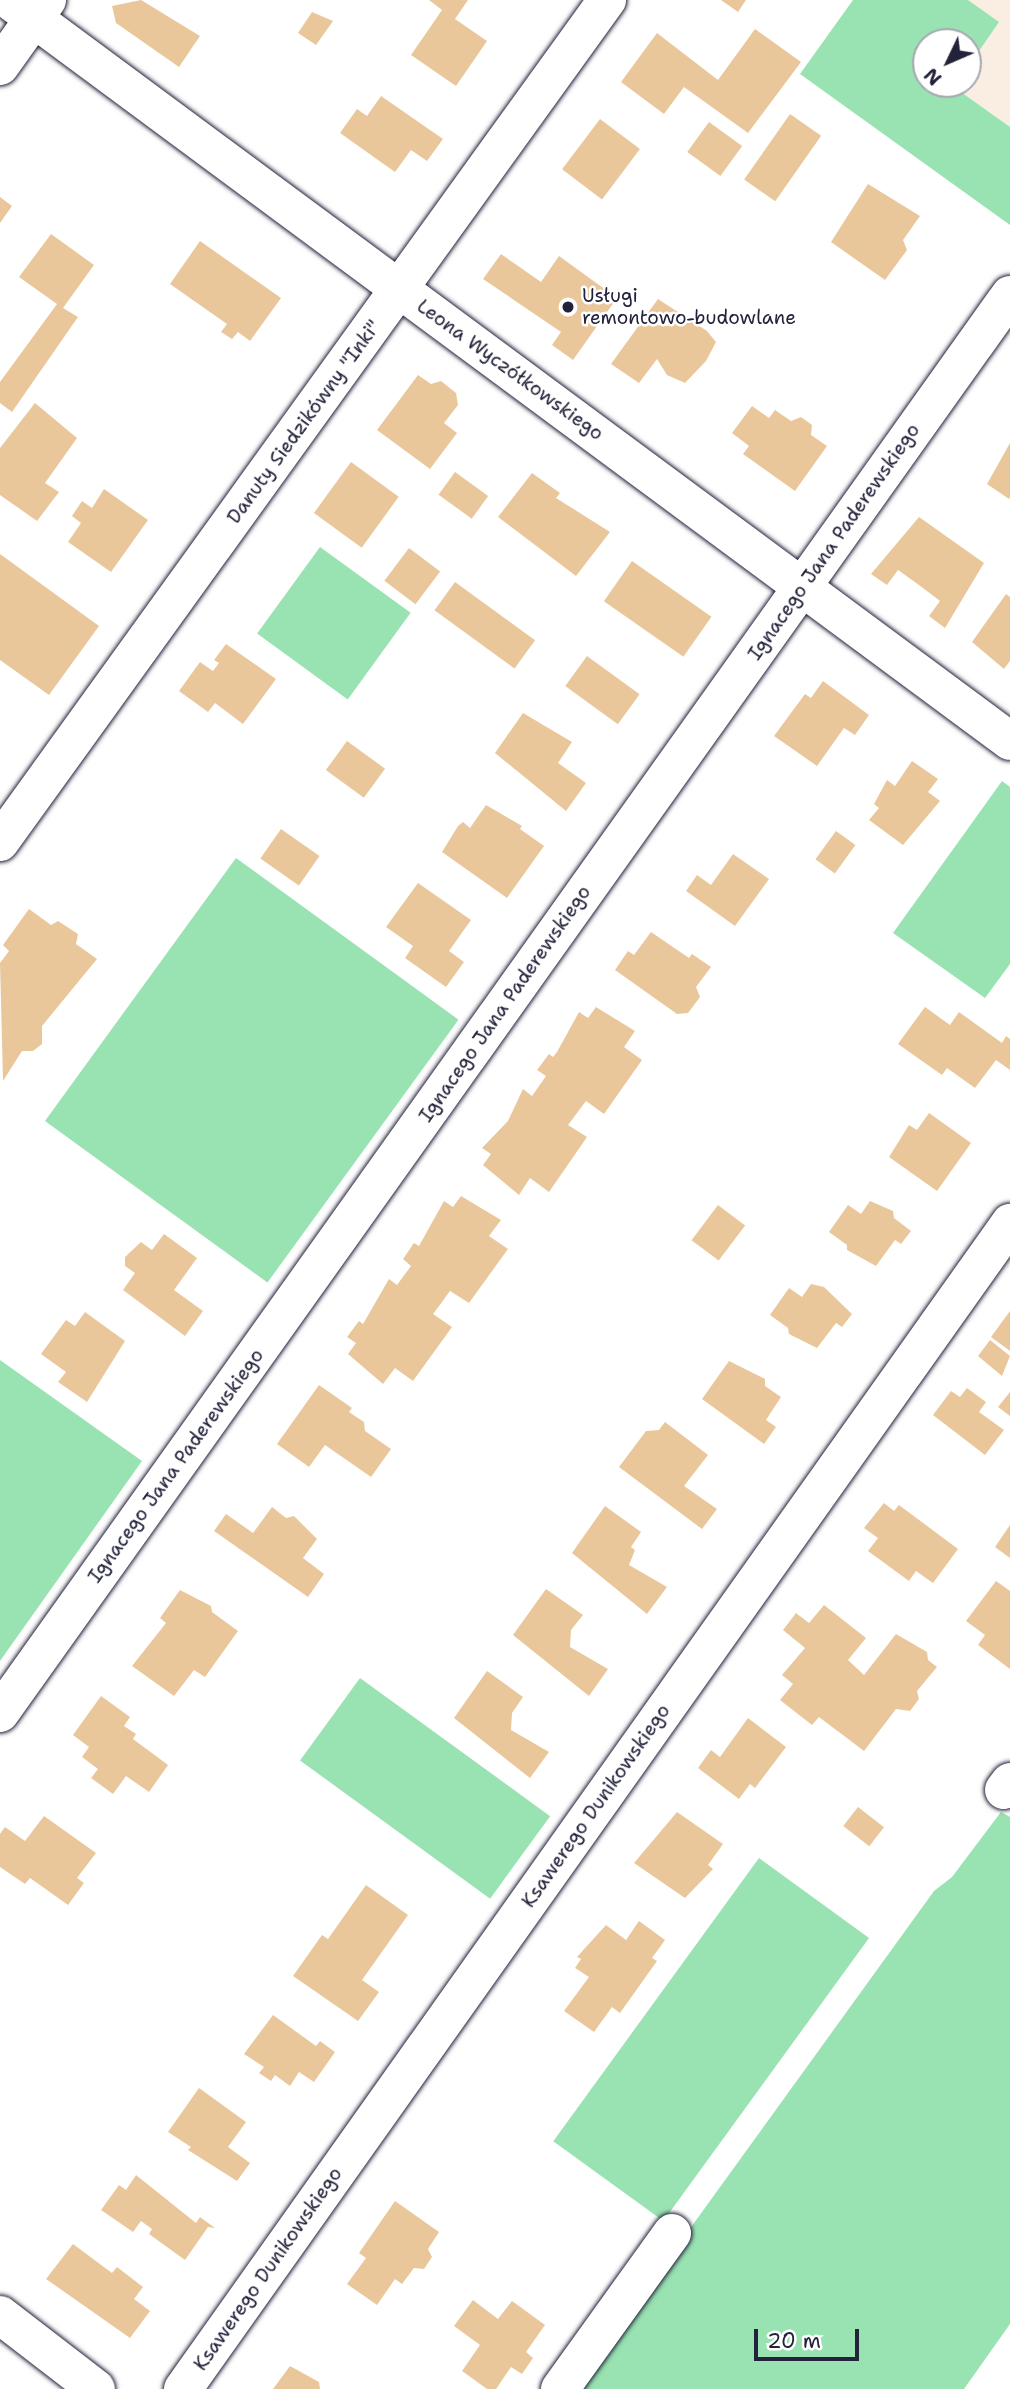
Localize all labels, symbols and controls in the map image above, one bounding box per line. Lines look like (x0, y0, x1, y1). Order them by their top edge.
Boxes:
north arrow (912, 28, 982, 98)
text: N (919, 62, 947, 91)
place label: Usługi remontowo-budowlane (582, 285, 796, 329)
street label: Leona Wyczółkowskiego (412, 295, 608, 445)
marker: Usługi remontowo-budowlane (560, 299, 576, 315)
street label: Danuty Siedzikówny "Inki" (223, 316, 385, 528)
street label: Ignacego Jana Paderewskiego (743, 419, 925, 665)
street label: Ignacego Jana Paderewskiego (414, 881, 596, 1127)
street label: Ignacego Jana Paderewskiego (83, 1345, 269, 1587)
street label: Ksawerego Dunikowskiego (517, 1700, 675, 1912)
street label: Ksawerego Dunikowskiego (189, 2163, 347, 2375)
scale bar (758, 2316, 863, 2360)
text: 20 m (767, 2327, 821, 2355)

